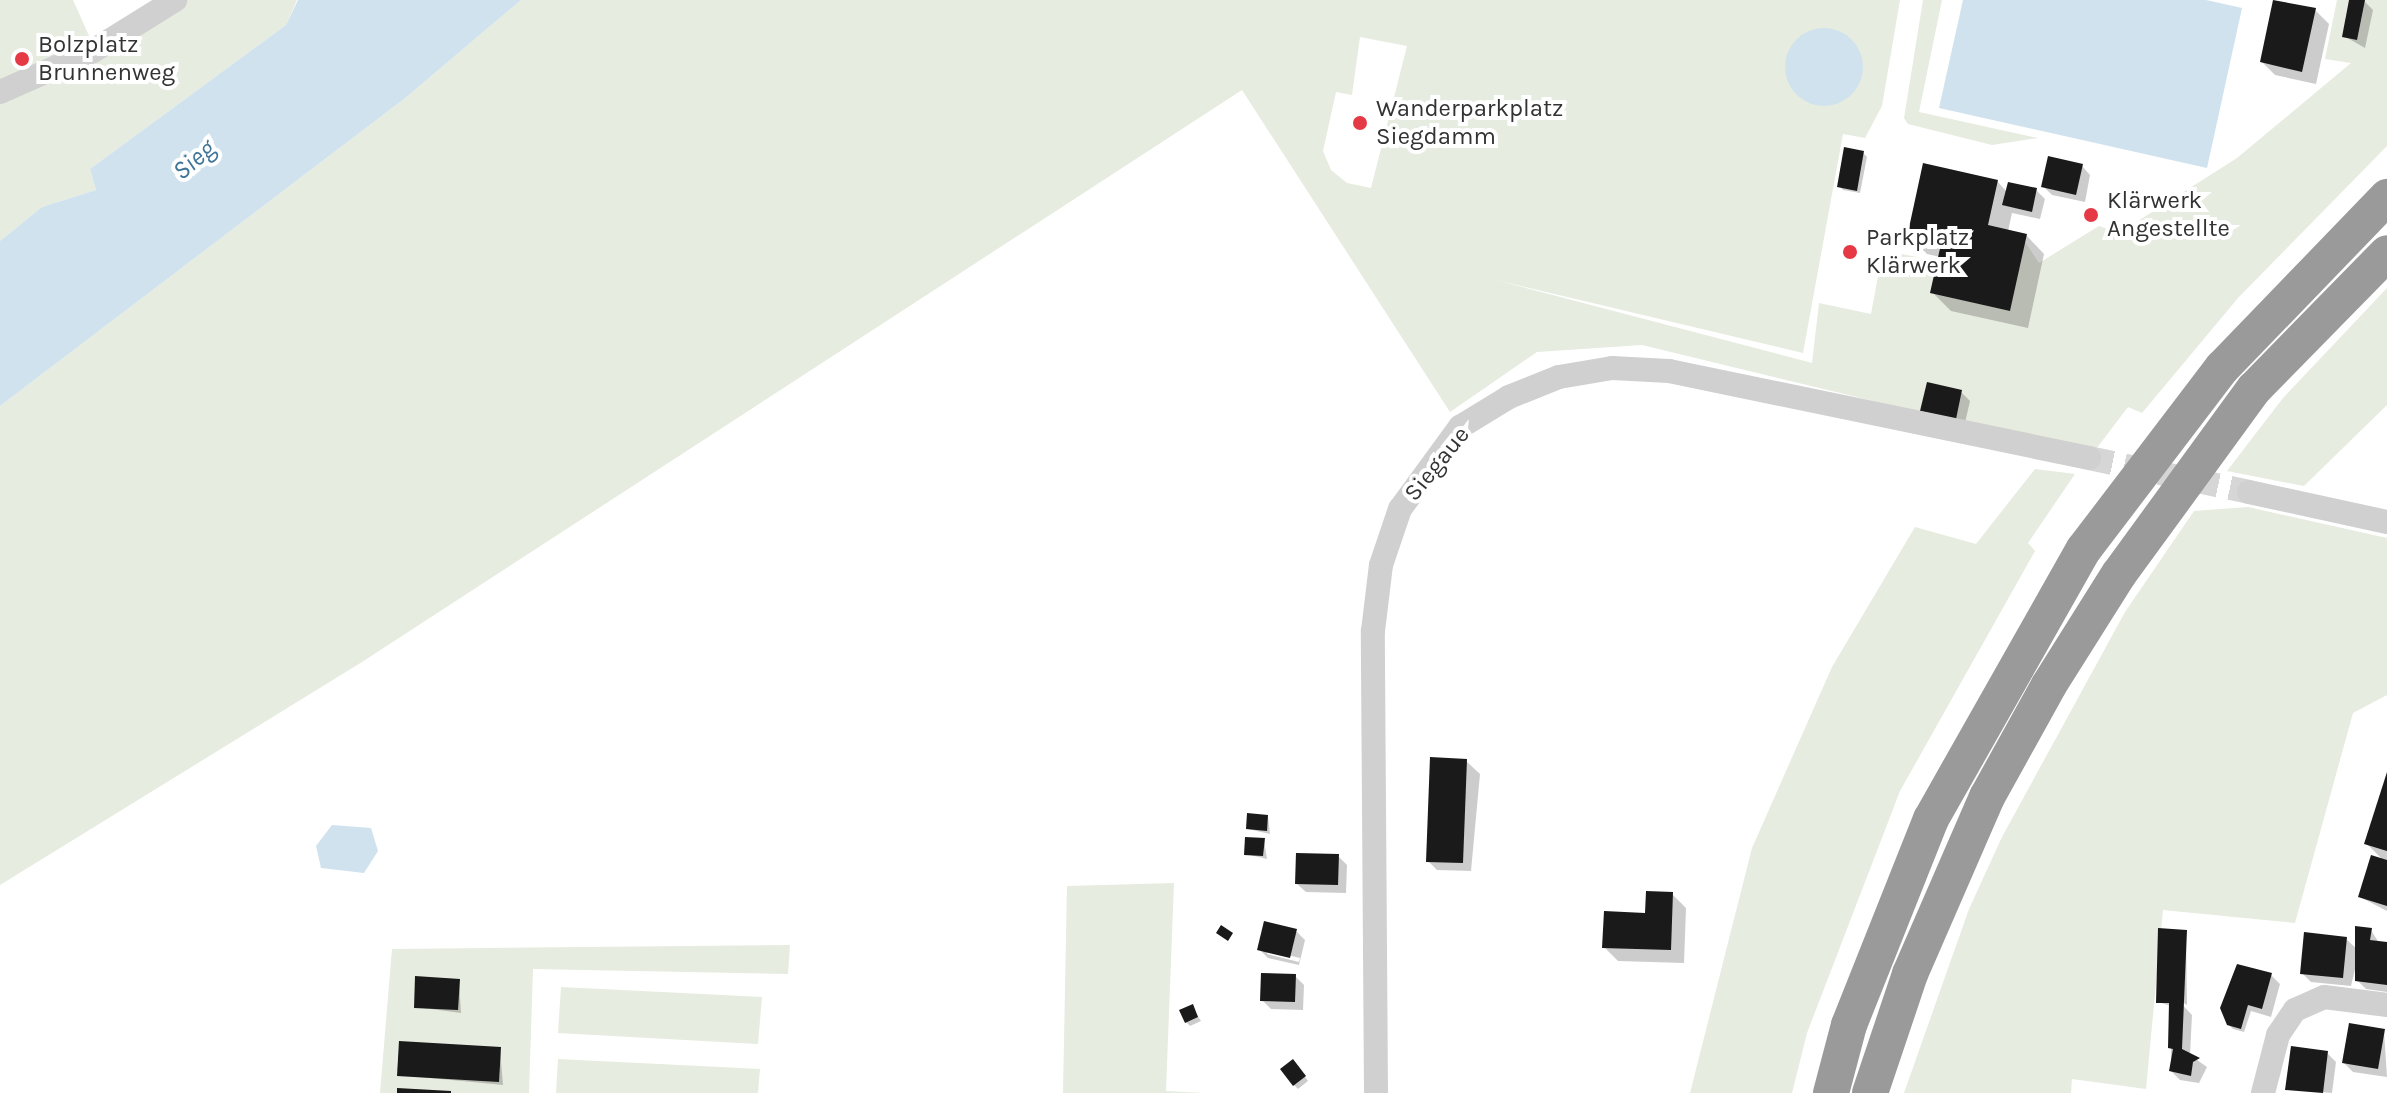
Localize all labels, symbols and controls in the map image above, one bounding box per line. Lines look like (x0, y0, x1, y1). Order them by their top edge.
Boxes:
place label: Bolzplatz Brunnenweg (38, 31, 175, 87)
marker: Bolzplatz Brunnenweg (13, 50, 31, 68)
place label: Wanderparkplatz Siegdamm (1376, 95, 1563, 151)
marker: Wanderparkplatz Siegdamm (1351, 114, 1369, 132)
water label: Sieg (166, 133, 222, 187)
place label: Klärwerk Angestellte (2107, 187, 2230, 243)
marker: Klärwerk Angestellte (2082, 206, 2100, 224)
place label: Parkplatz Klärwerk (1866, 224, 1969, 280)
marker: Parkplatz Klärwerk (1841, 243, 1859, 261)
street label: Siegaue (1398, 421, 1476, 507)

